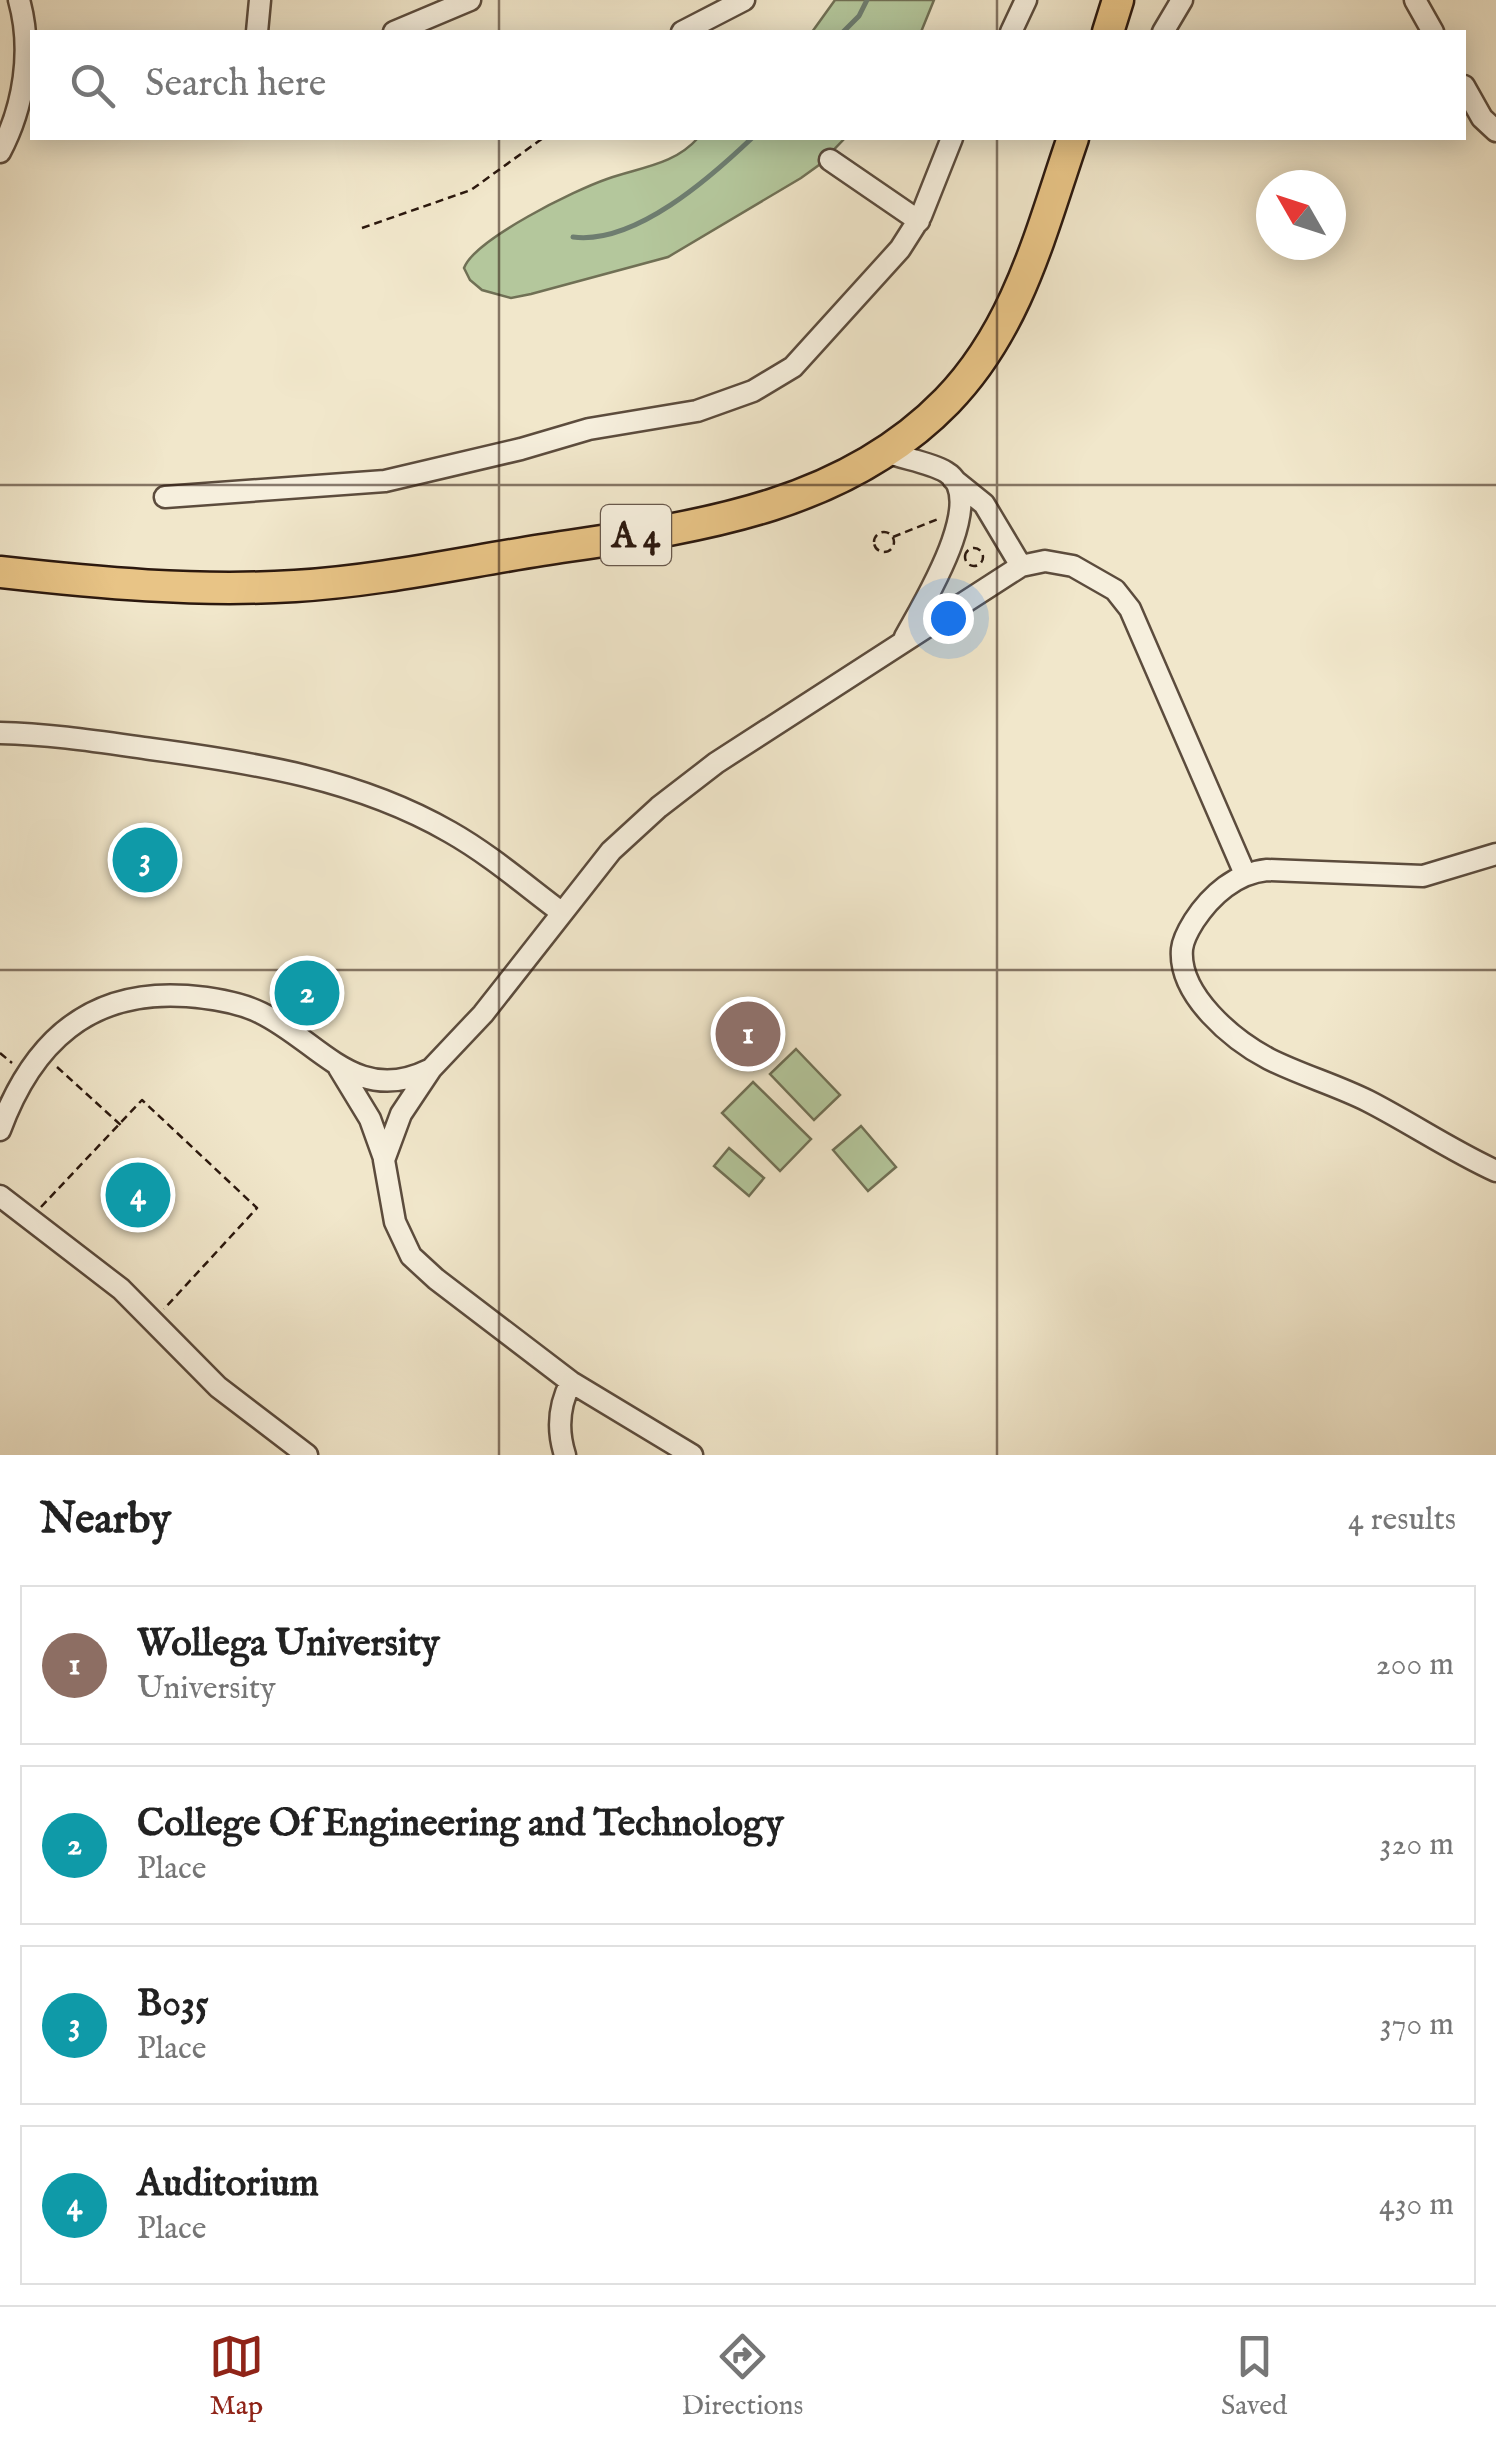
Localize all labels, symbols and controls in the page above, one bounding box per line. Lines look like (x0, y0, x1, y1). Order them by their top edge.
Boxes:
search box (30, 30, 1466, 140)
icon: search (65, 58, 120, 113)
text: Search here (145, 61, 326, 109)
north arrow (1256, 170, 1346, 260)
road number: A 4 (601, 505, 671, 565)
your location (923, 593, 974, 644)
pin: 3 (112, 822, 178, 898)
pin: 2 (274, 956, 340, 1030)
pin: 1 (716, 996, 780, 1072)
pin: 4 (106, 1158, 170, 1232)
text: Nearby (40, 1494, 171, 1547)
text: 4 results (1348, 1500, 1456, 1541)
text: Wollega University (137, 1621, 440, 1669)
text: 1 (69, 1645, 80, 1686)
text: 200 m (1376, 1645, 1454, 1686)
text: University (137, 1669, 276, 1710)
text: College Of Engineering and Technology (137, 1801, 784, 1849)
text: 2 (67, 1825, 82, 1866)
text: 320 m (1380, 1825, 1454, 1866)
text: Place (137, 1849, 207, 1890)
text: B035 (137, 1981, 209, 2029)
text: 3 (69, 2005, 80, 2046)
text: 370 m (1380, 2005, 1454, 2046)
text: Place (137, 2029, 207, 2070)
text: Auditorium (137, 2161, 319, 2209)
text: 4 (67, 2185, 82, 2226)
text: 430 m (1379, 2185, 1454, 2226)
text: Place (137, 2209, 207, 2250)
tab: Map (209, 2329, 264, 2424)
tab: Directions (681, 2329, 803, 2424)
tab: Saved (1221, 2329, 1287, 2424)

